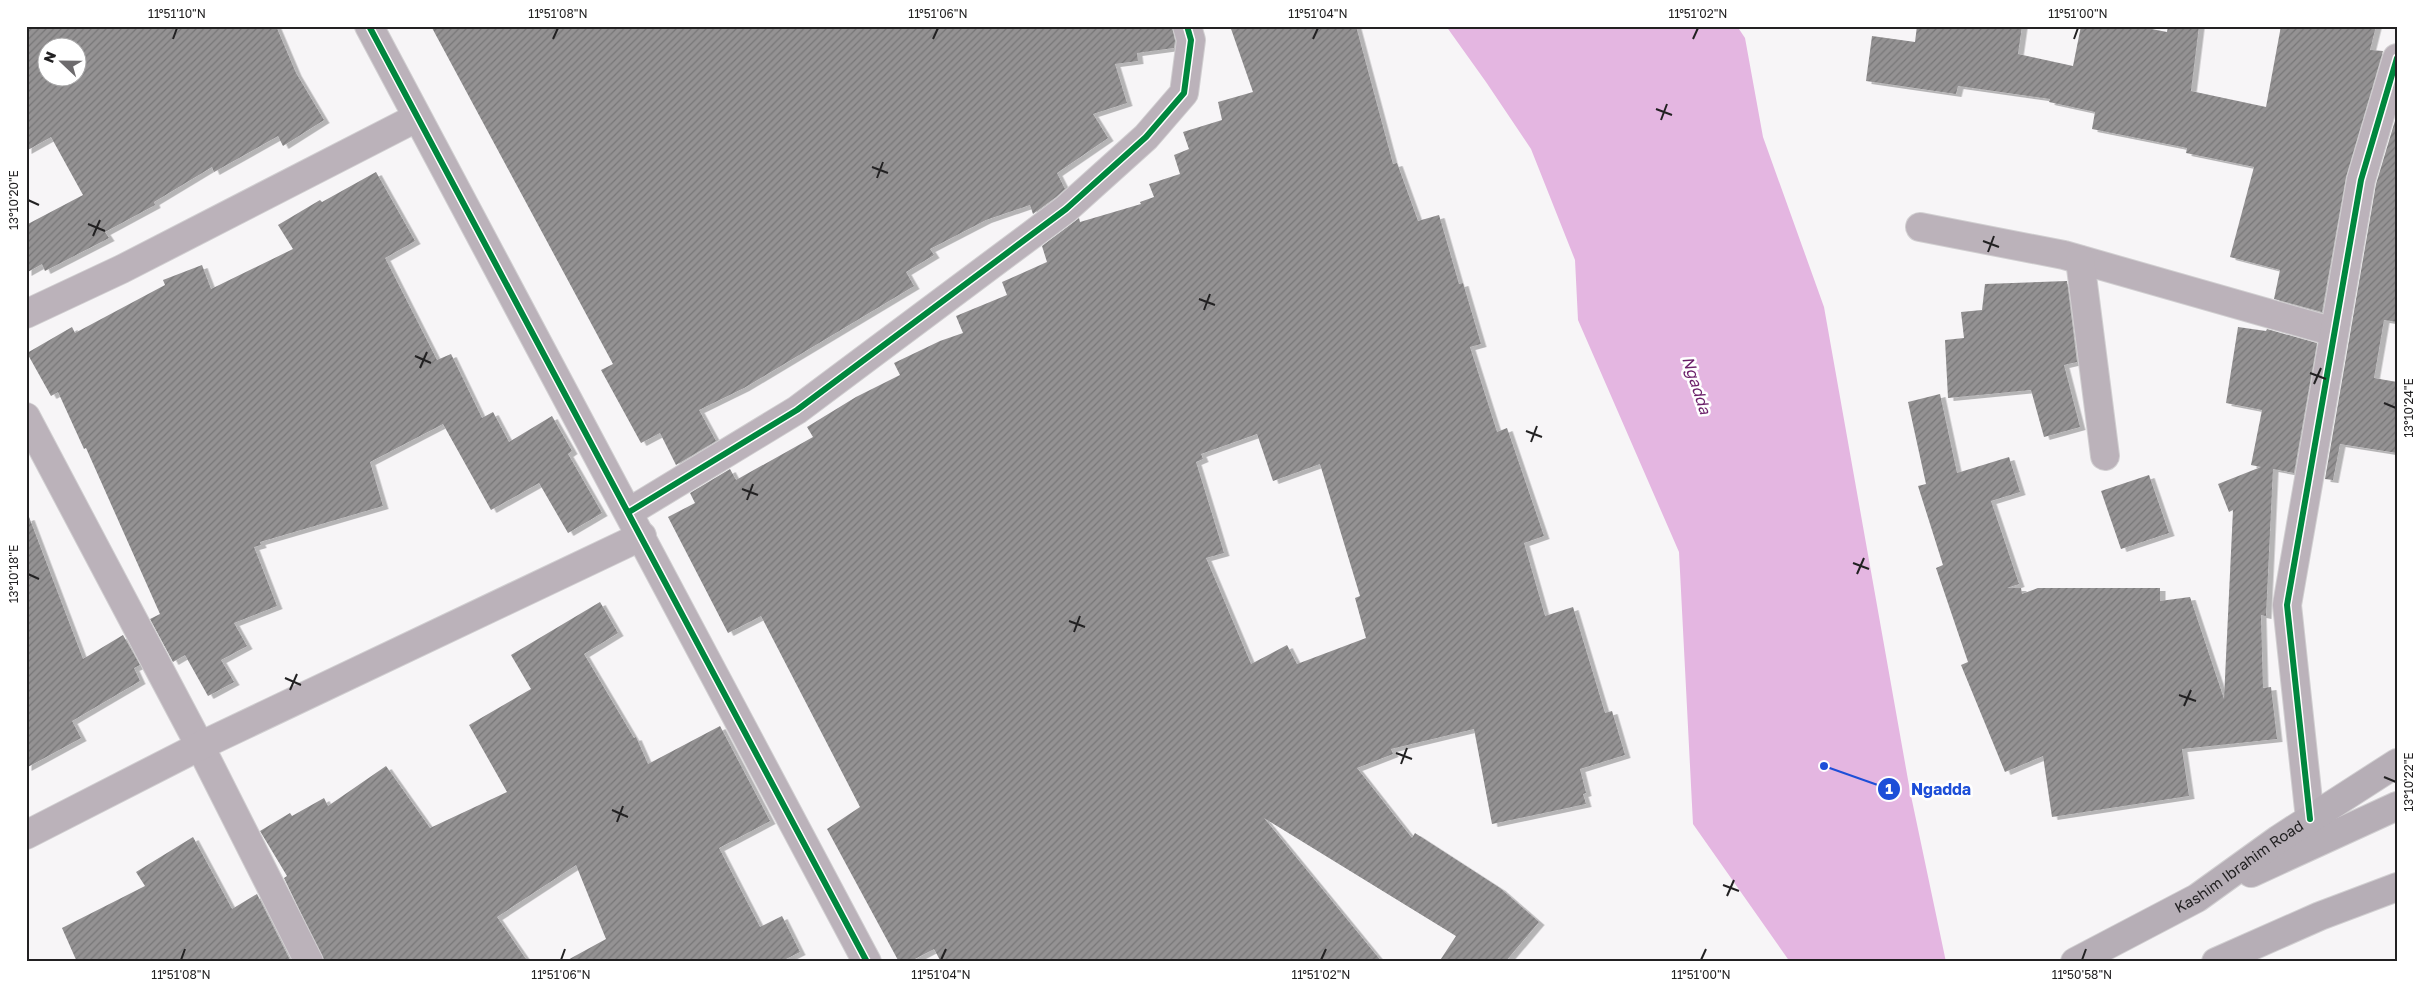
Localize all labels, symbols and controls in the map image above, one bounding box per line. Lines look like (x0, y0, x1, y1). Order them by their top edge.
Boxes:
text: 11°51'10"N (148, 6, 206, 21)
text: 11°51'08"N (528, 6, 588, 21)
text: 11°51'06"N (908, 6, 968, 21)
text: 11°51'04"N (1288, 6, 1348, 21)
text: 11°51'02"N (1669, 6, 1727, 21)
text: 11°51'00"N (2048, 6, 2108, 21)
north arrow (38, 38, 88, 88)
text: N (40, 49, 59, 65)
text: 13°10'20"E (6, 170, 21, 230)
water label: Ngadda (1678, 353, 1716, 417)
text: 13°10'24"E (2401, 378, 2416, 438)
text: 13°10'18"E (6, 545, 21, 603)
text: 13°10'22"E (2401, 752, 2416, 812)
callout: Ngadda (1876, 774, 1981, 805)
text: 1 (1885, 779, 1893, 797)
text: Ngadda (1911, 779, 1971, 799)
street label: Kashim Ibrahim Road (2171, 816, 2306, 916)
text: 11°51'08"N (151, 967, 211, 982)
text: 11°51'06"N (531, 967, 591, 982)
text: 11°51'04"N (911, 967, 971, 982)
text: 11°51'02"N (1292, 967, 1350, 982)
text: 11°51'00"N (1671, 967, 1731, 982)
text: 11°50'58"N (2052, 967, 2112, 982)

